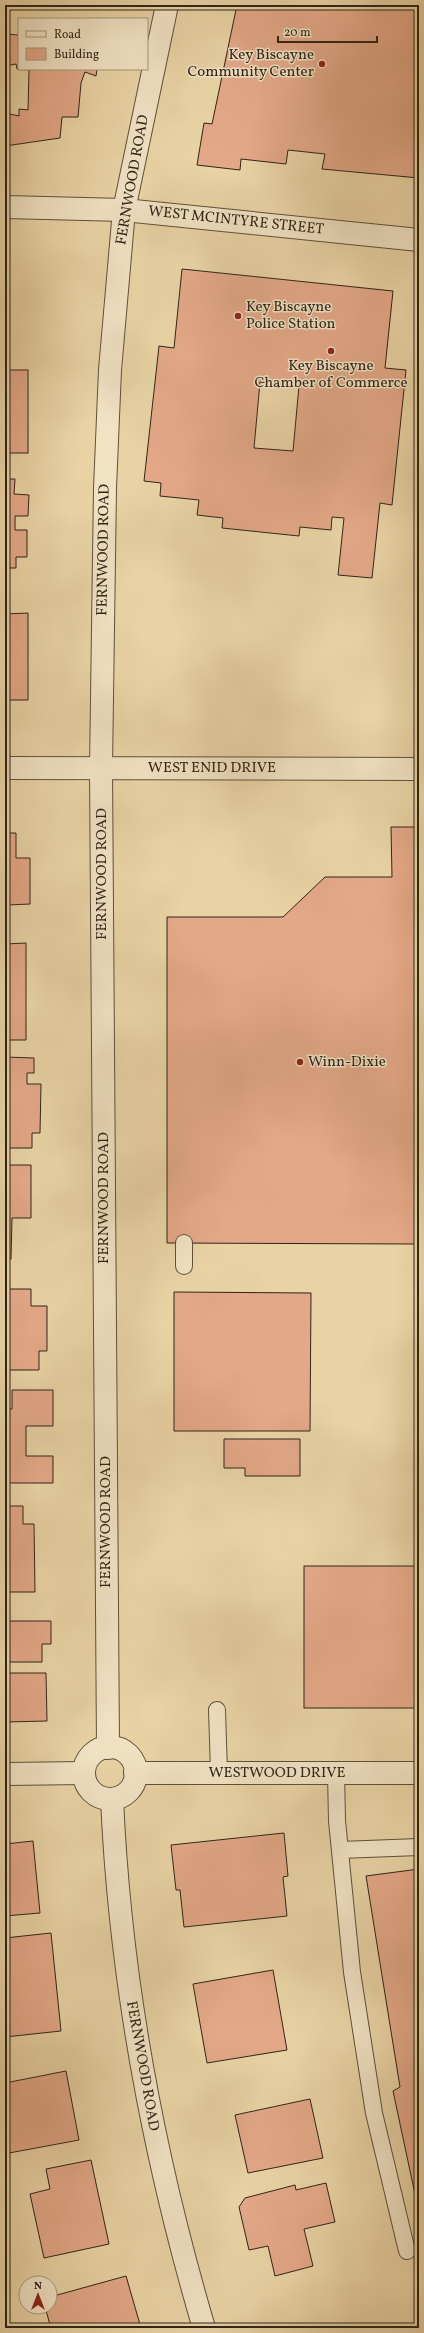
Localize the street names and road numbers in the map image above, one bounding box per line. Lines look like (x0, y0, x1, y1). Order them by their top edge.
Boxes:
street label: FERNWOOD ROAD (111, 113, 155, 247)
street label: WEST MCINTYRE STREET (147, 201, 325, 241)
street label: FERNWOOD ROAD (92, 484, 116, 616)
street label: WEST ENID DRIVE (148, 758, 276, 779)
street label: FERNWOOD ROAD (92, 808, 113, 940)
street label: FERNWOOD ROAD (94, 1132, 115, 1264)
street label: FERNWOOD ROAD (96, 1456, 117, 1588)
street label: WESTWOOD DRIVE (208, 1763, 346, 1784)
street label: FERNWOOD ROAD (120, 1999, 164, 2133)

